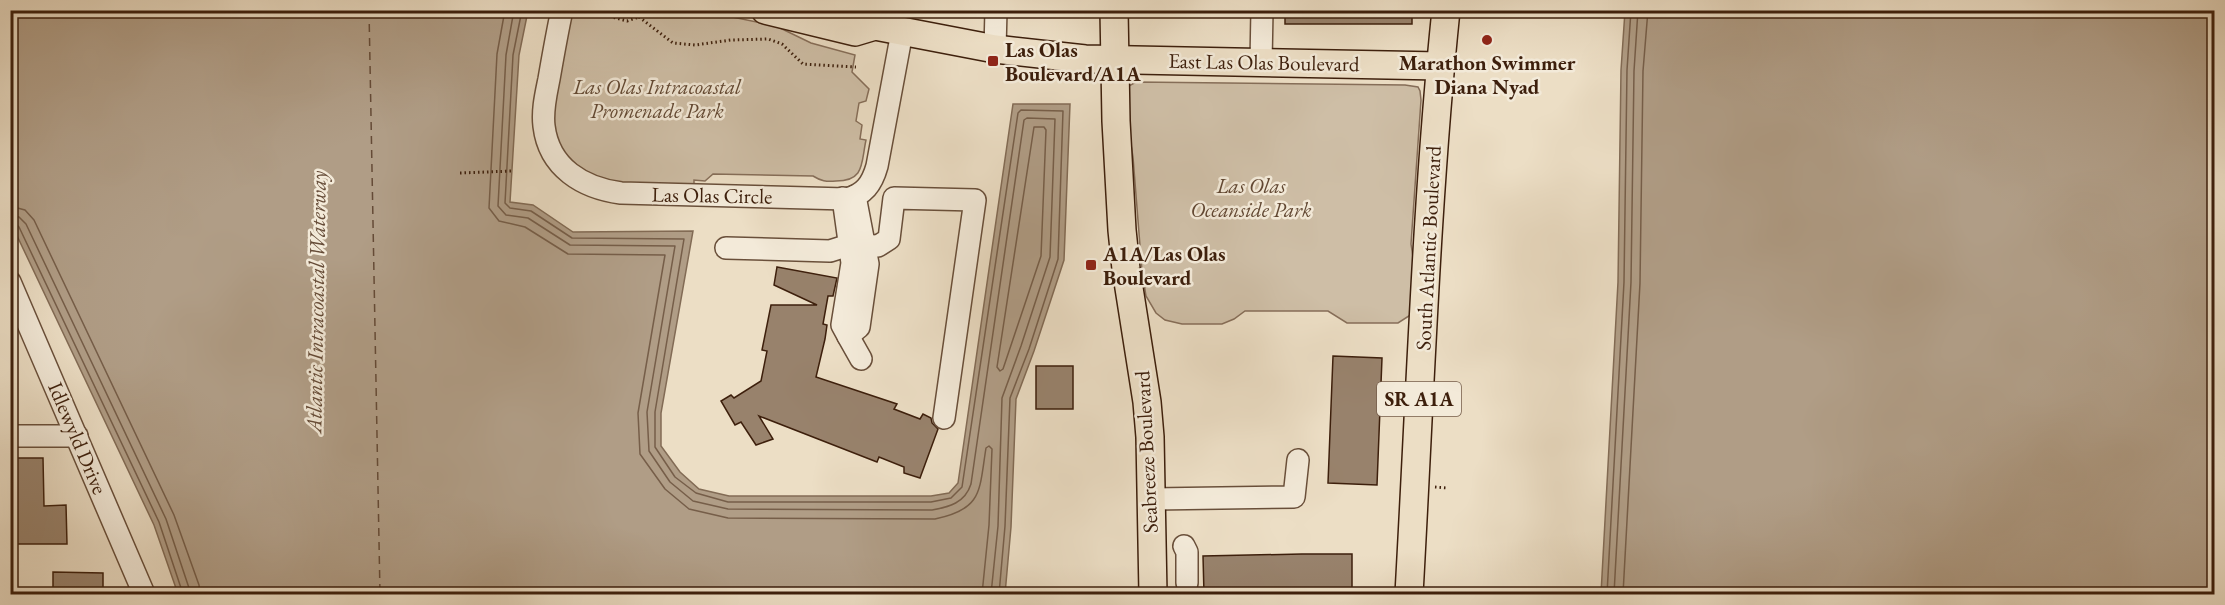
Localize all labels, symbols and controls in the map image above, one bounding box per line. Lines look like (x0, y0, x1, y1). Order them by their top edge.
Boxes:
marker: Marathon Swimmer Diana Nyad (1480, 33, 1494, 47)
place label: Las Olas Boulevard/A1A (1005, 36, 1142, 87)
street label: East Las Olas Boulevard (1168, 47, 1360, 77)
place label: Marathon Swimmer Diana Nyad (1399, 49, 1576, 100)
marker: Las Olas Boulevard/A1A (986, 54, 1000, 68)
park label: Las Olas Intracoastal Promenade Park (572, 73, 742, 124)
street label: South Atlantic Boulevard (1409, 145, 1447, 351)
water label: Atlantic Intracoastal Waterway (299, 170, 333, 435)
park label: Las Olas Oceanside Park (1190, 172, 1312, 223)
street label: Las Olas Circle (651, 180, 773, 210)
place label: A1A/Las Olas Boulevard (1102, 240, 1226, 291)
marker: A1A/Las Olas Boulevard (1084, 258, 1098, 272)
street label: Seabreeze Boulevard (1128, 370, 1164, 534)
street label: Idlewyld Drive (42, 378, 114, 498)
road number: SR A1A (1377, 382, 1461, 416)

